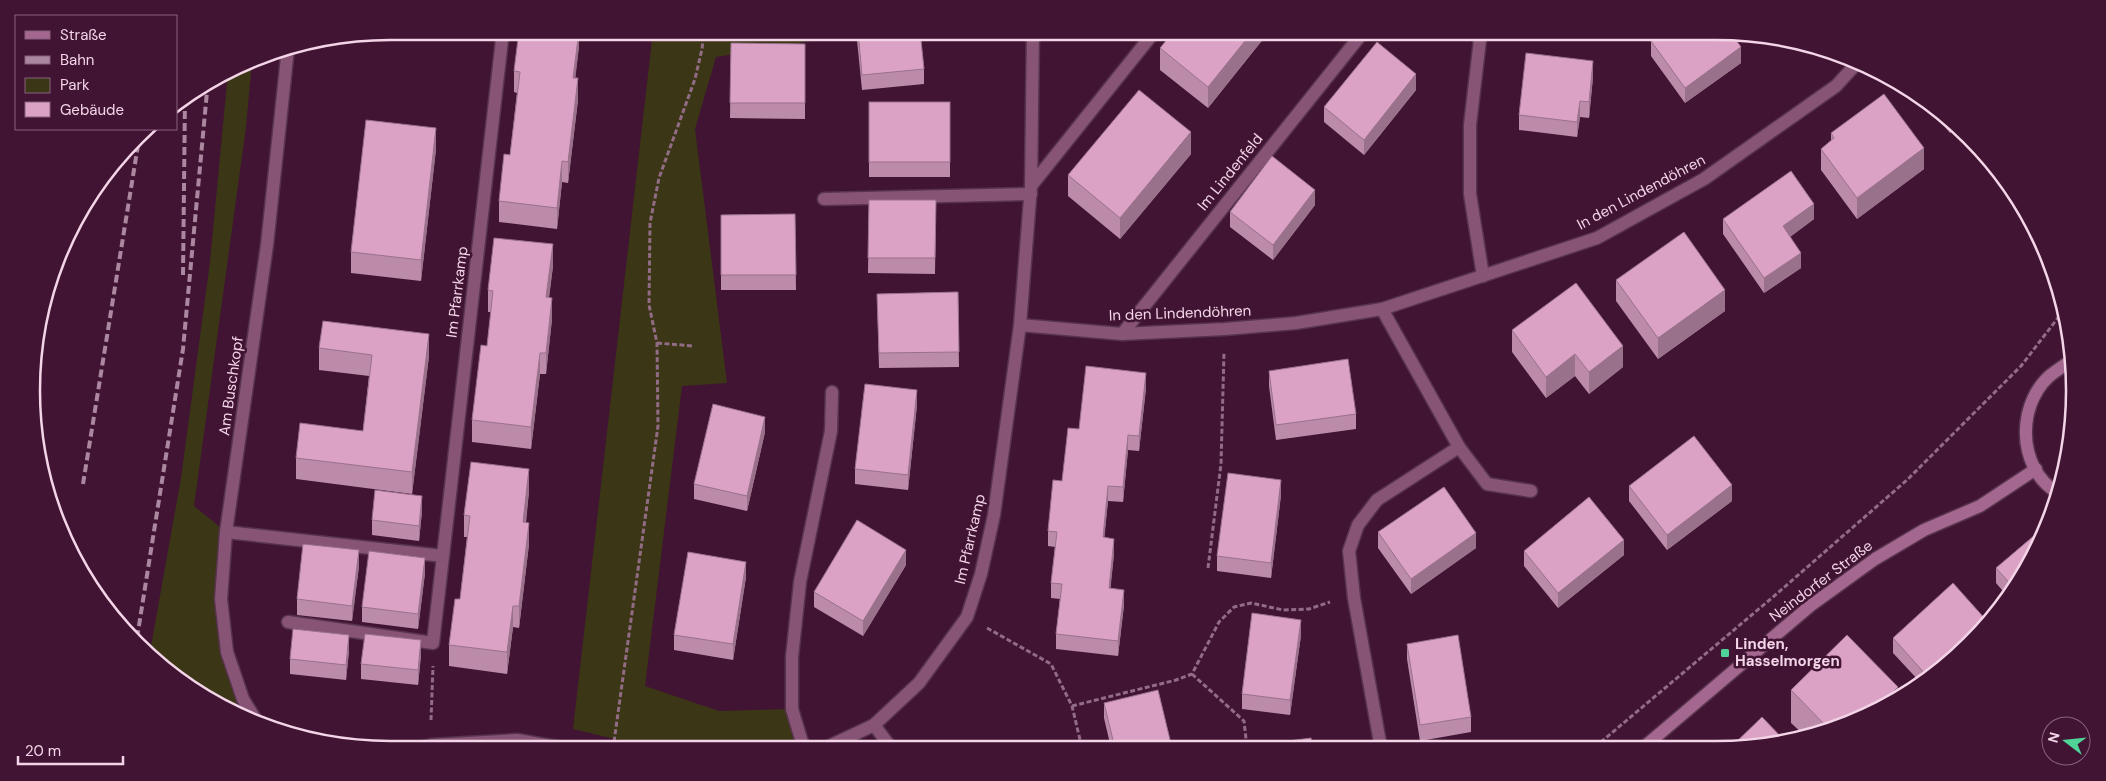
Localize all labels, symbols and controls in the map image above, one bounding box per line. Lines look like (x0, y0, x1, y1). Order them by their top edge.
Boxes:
legend (15, 15, 178, 130)
text: Straße (60, 25, 107, 45)
text: Bahn (60, 50, 94, 70)
text: Park (60, 75, 90, 95)
text: Gebäude (60, 100, 124, 120)
street label: Im Lindenfeld (1193, 129, 1267, 215)
street label: In den Lindendöhren (1573, 150, 1709, 234)
street label: Im Pfarrkamp (441, 245, 473, 339)
street label: In den Lindendöhren (1108, 301, 1252, 325)
street label: Am Buschkopf (214, 335, 248, 437)
street label: Im Pfarrkamp (950, 492, 990, 586)
street label: Neindorfer Straße (1765, 536, 1877, 626)
place label: Linden, Hasselmorgen (1735, 634, 1840, 671)
marker: Linden, Hasselmorgen (1719, 647, 1731, 659)
north arrow (2041, 716, 2091, 766)
text: N (2043, 730, 2064, 745)
scale bar (18, 734, 122, 766)
text: 20 m (25, 741, 61, 761)

